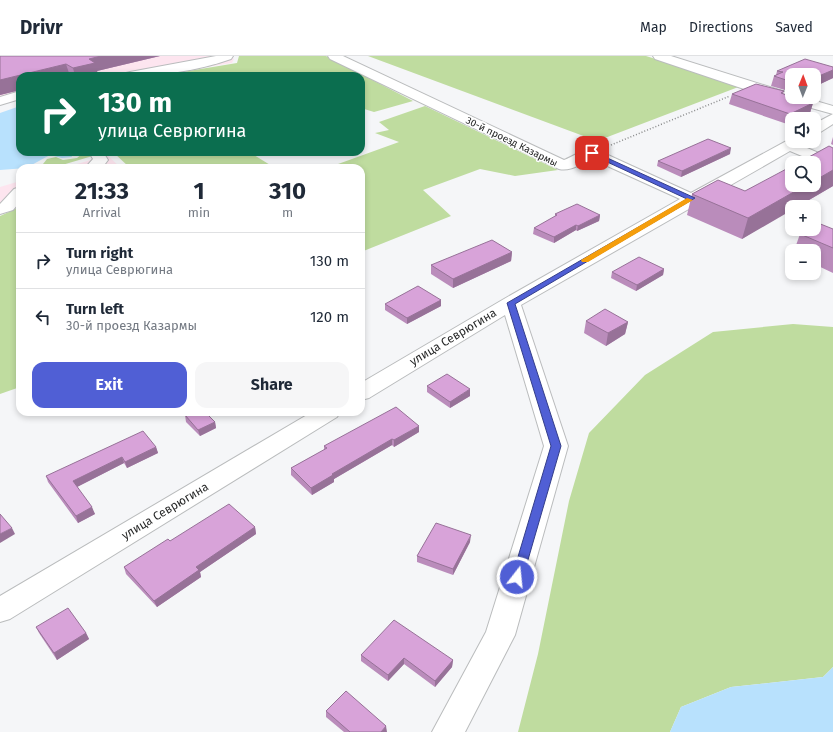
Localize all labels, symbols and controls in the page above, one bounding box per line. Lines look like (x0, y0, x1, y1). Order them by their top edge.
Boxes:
text: Drivr (20, 16, 63, 39)
text: Map (640, 19, 667, 36)
text: Directions (689, 19, 753, 36)
text: Saved (775, 19, 813, 36)
north arrow (785, 68, 821, 104)
map controls (785, 68, 821, 280)
text: 130 m (98, 86, 172, 119)
icon: right (32, 88, 84, 140)
button: sound (785, 112, 821, 148)
street label: 30-й проезд Казармы (464, 114, 560, 169)
text: улица Севрюгина (98, 120, 246, 142)
pin (575, 136, 609, 170)
icon: arrive (581, 142, 603, 164)
button: search (785, 156, 821, 192)
text: 21:33 (75, 177, 129, 205)
text: 1 (193, 177, 205, 205)
text: 310 (269, 177, 306, 205)
button: + (785, 200, 821, 236)
text: Arrival (83, 205, 121, 220)
text: min (188, 205, 210, 220)
text: m (282, 205, 293, 220)
text: Turn right (66, 244, 133, 262)
button: − (785, 244, 821, 280)
icon: right (32, 250, 54, 272)
text: 130 m (310, 252, 349, 270)
text: улица Севрюгина (66, 262, 173, 277)
text: Turn left (66, 300, 124, 318)
icon: left (32, 306, 54, 328)
street label: улица Севрюгина (407, 306, 499, 368)
text: 120 m (310, 308, 349, 326)
text: 30-й проезд Казармы (66, 318, 197, 333)
button: Exit (32, 362, 187, 408)
button: Share (195, 362, 349, 408)
street label: улица Севрюгина (119, 480, 211, 542)
position arrow (496, 556, 538, 598)

